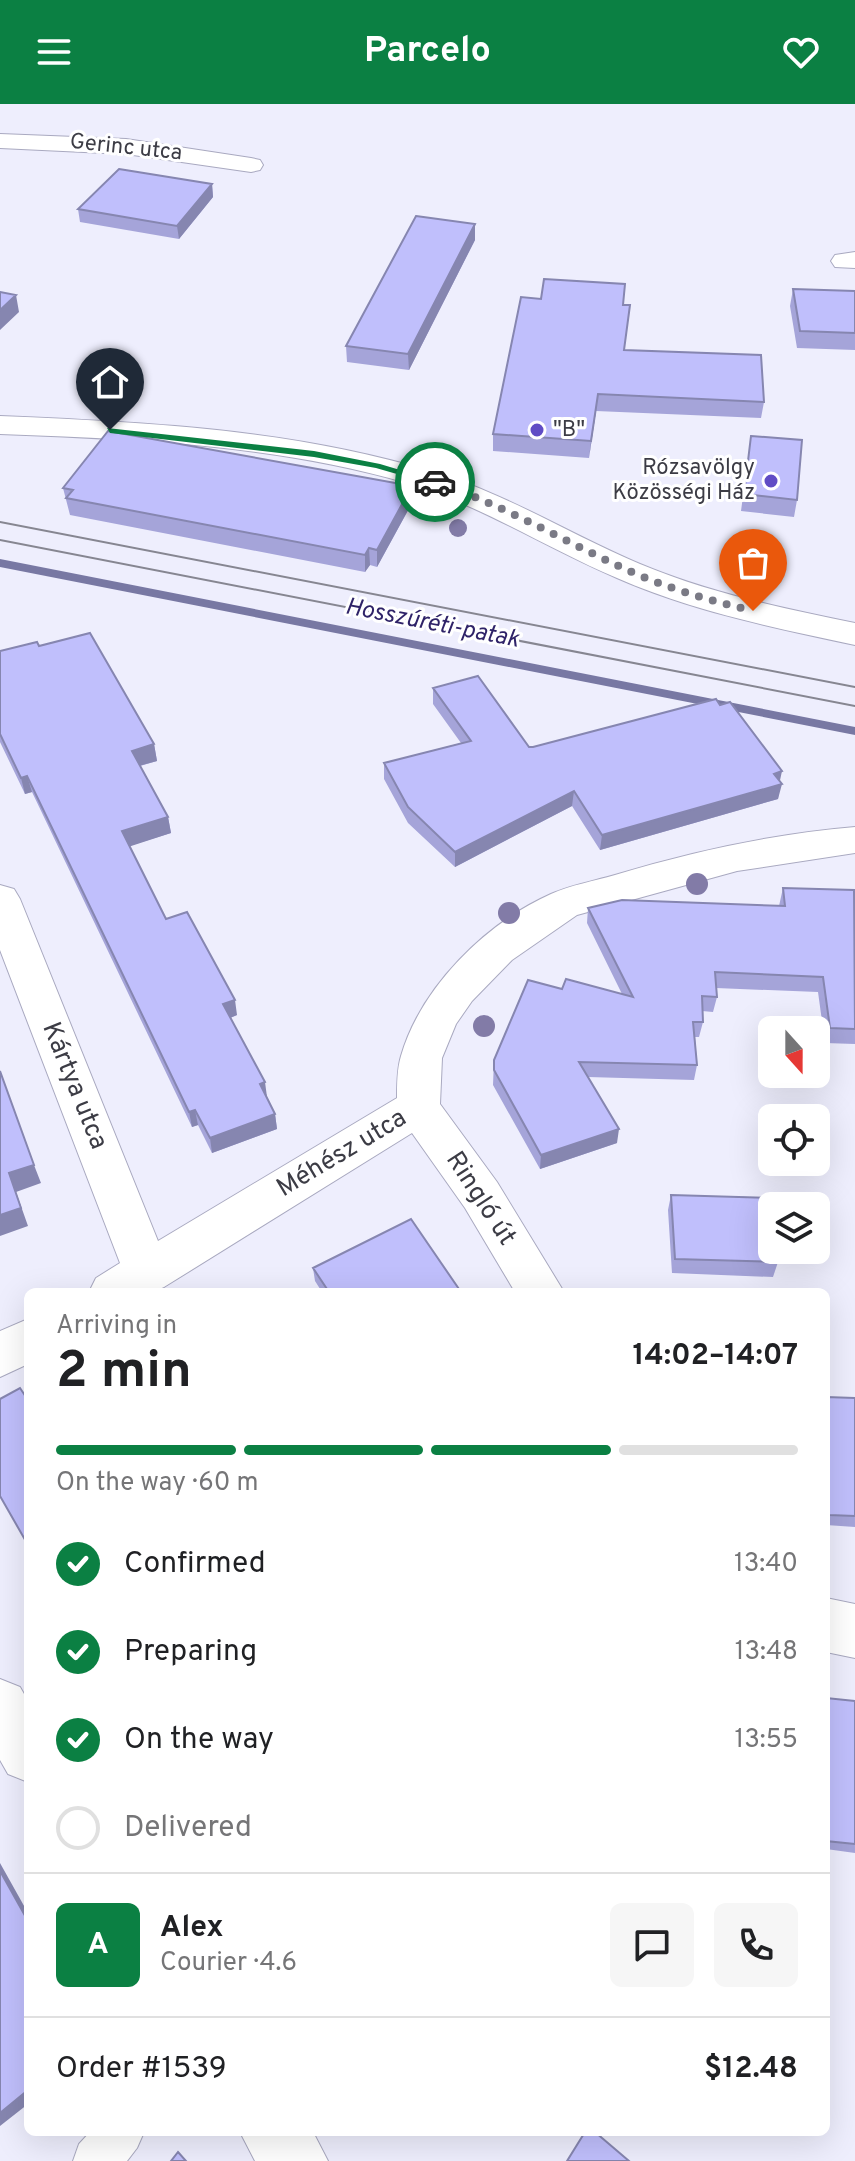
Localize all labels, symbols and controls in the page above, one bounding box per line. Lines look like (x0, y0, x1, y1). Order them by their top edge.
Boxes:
text: Parcelo (364, 29, 491, 75)
icon: menu (32, 30, 76, 74)
icon: heart (779, 30, 823, 74)
street label: Gerinc utca (68, 129, 184, 167)
pin (76, 348, 144, 430)
icon: home (88, 360, 132, 404)
place label: "B" (553, 417, 585, 444)
marker: "B" (528, 421, 546, 439)
courier (395, 442, 475, 522)
place label: Rózsavölgy Közösségi Ház (613, 455, 755, 507)
icon: car (413, 460, 457, 504)
marker: Rózsavölgy Közösségi Ház (762, 472, 780, 490)
pin (719, 529, 787, 611)
icon: bag (731, 541, 775, 585)
water label: Hosszúréti-patak (343, 592, 522, 656)
north arrow (758, 1016, 830, 1088)
map controls (758, 1016, 830, 1264)
street label: Kártya utca (34, 1018, 114, 1154)
street label: Méhész utca (271, 1102, 413, 1206)
button: locate (758, 1104, 830, 1176)
street label: Ringló út (437, 1146, 523, 1252)
button: layers (758, 1192, 830, 1264)
text: Arriving in (56, 1310, 177, 1343)
text: 14:02–14:07 (632, 1338, 798, 1375)
text: 2 min (56, 1340, 192, 1406)
text: On the way · 60 m (56, 1467, 259, 1500)
icon: check (56, 1542, 100, 1586)
text: Confirmed (124, 1546, 266, 1583)
text: 13:40 (734, 1548, 798, 1581)
icon: check (56, 1630, 100, 1674)
text: Preparing (124, 1634, 257, 1671)
text: 13:48 (735, 1636, 798, 1669)
icon: check (56, 1718, 100, 1762)
text: On the way (124, 1722, 274, 1759)
text: 13:55 (735, 1724, 798, 1757)
text: Delivered (124, 1810, 252, 1847)
button: chat (610, 1903, 694, 1987)
button: phone (714, 1903, 798, 1987)
text: Alex (160, 1910, 224, 1947)
text: A (87, 1927, 109, 1964)
text: Courier · 4.6 (160, 1947, 297, 1980)
text: Order #1539 (56, 2051, 227, 2088)
text: $12.48 (704, 2051, 798, 2088)

